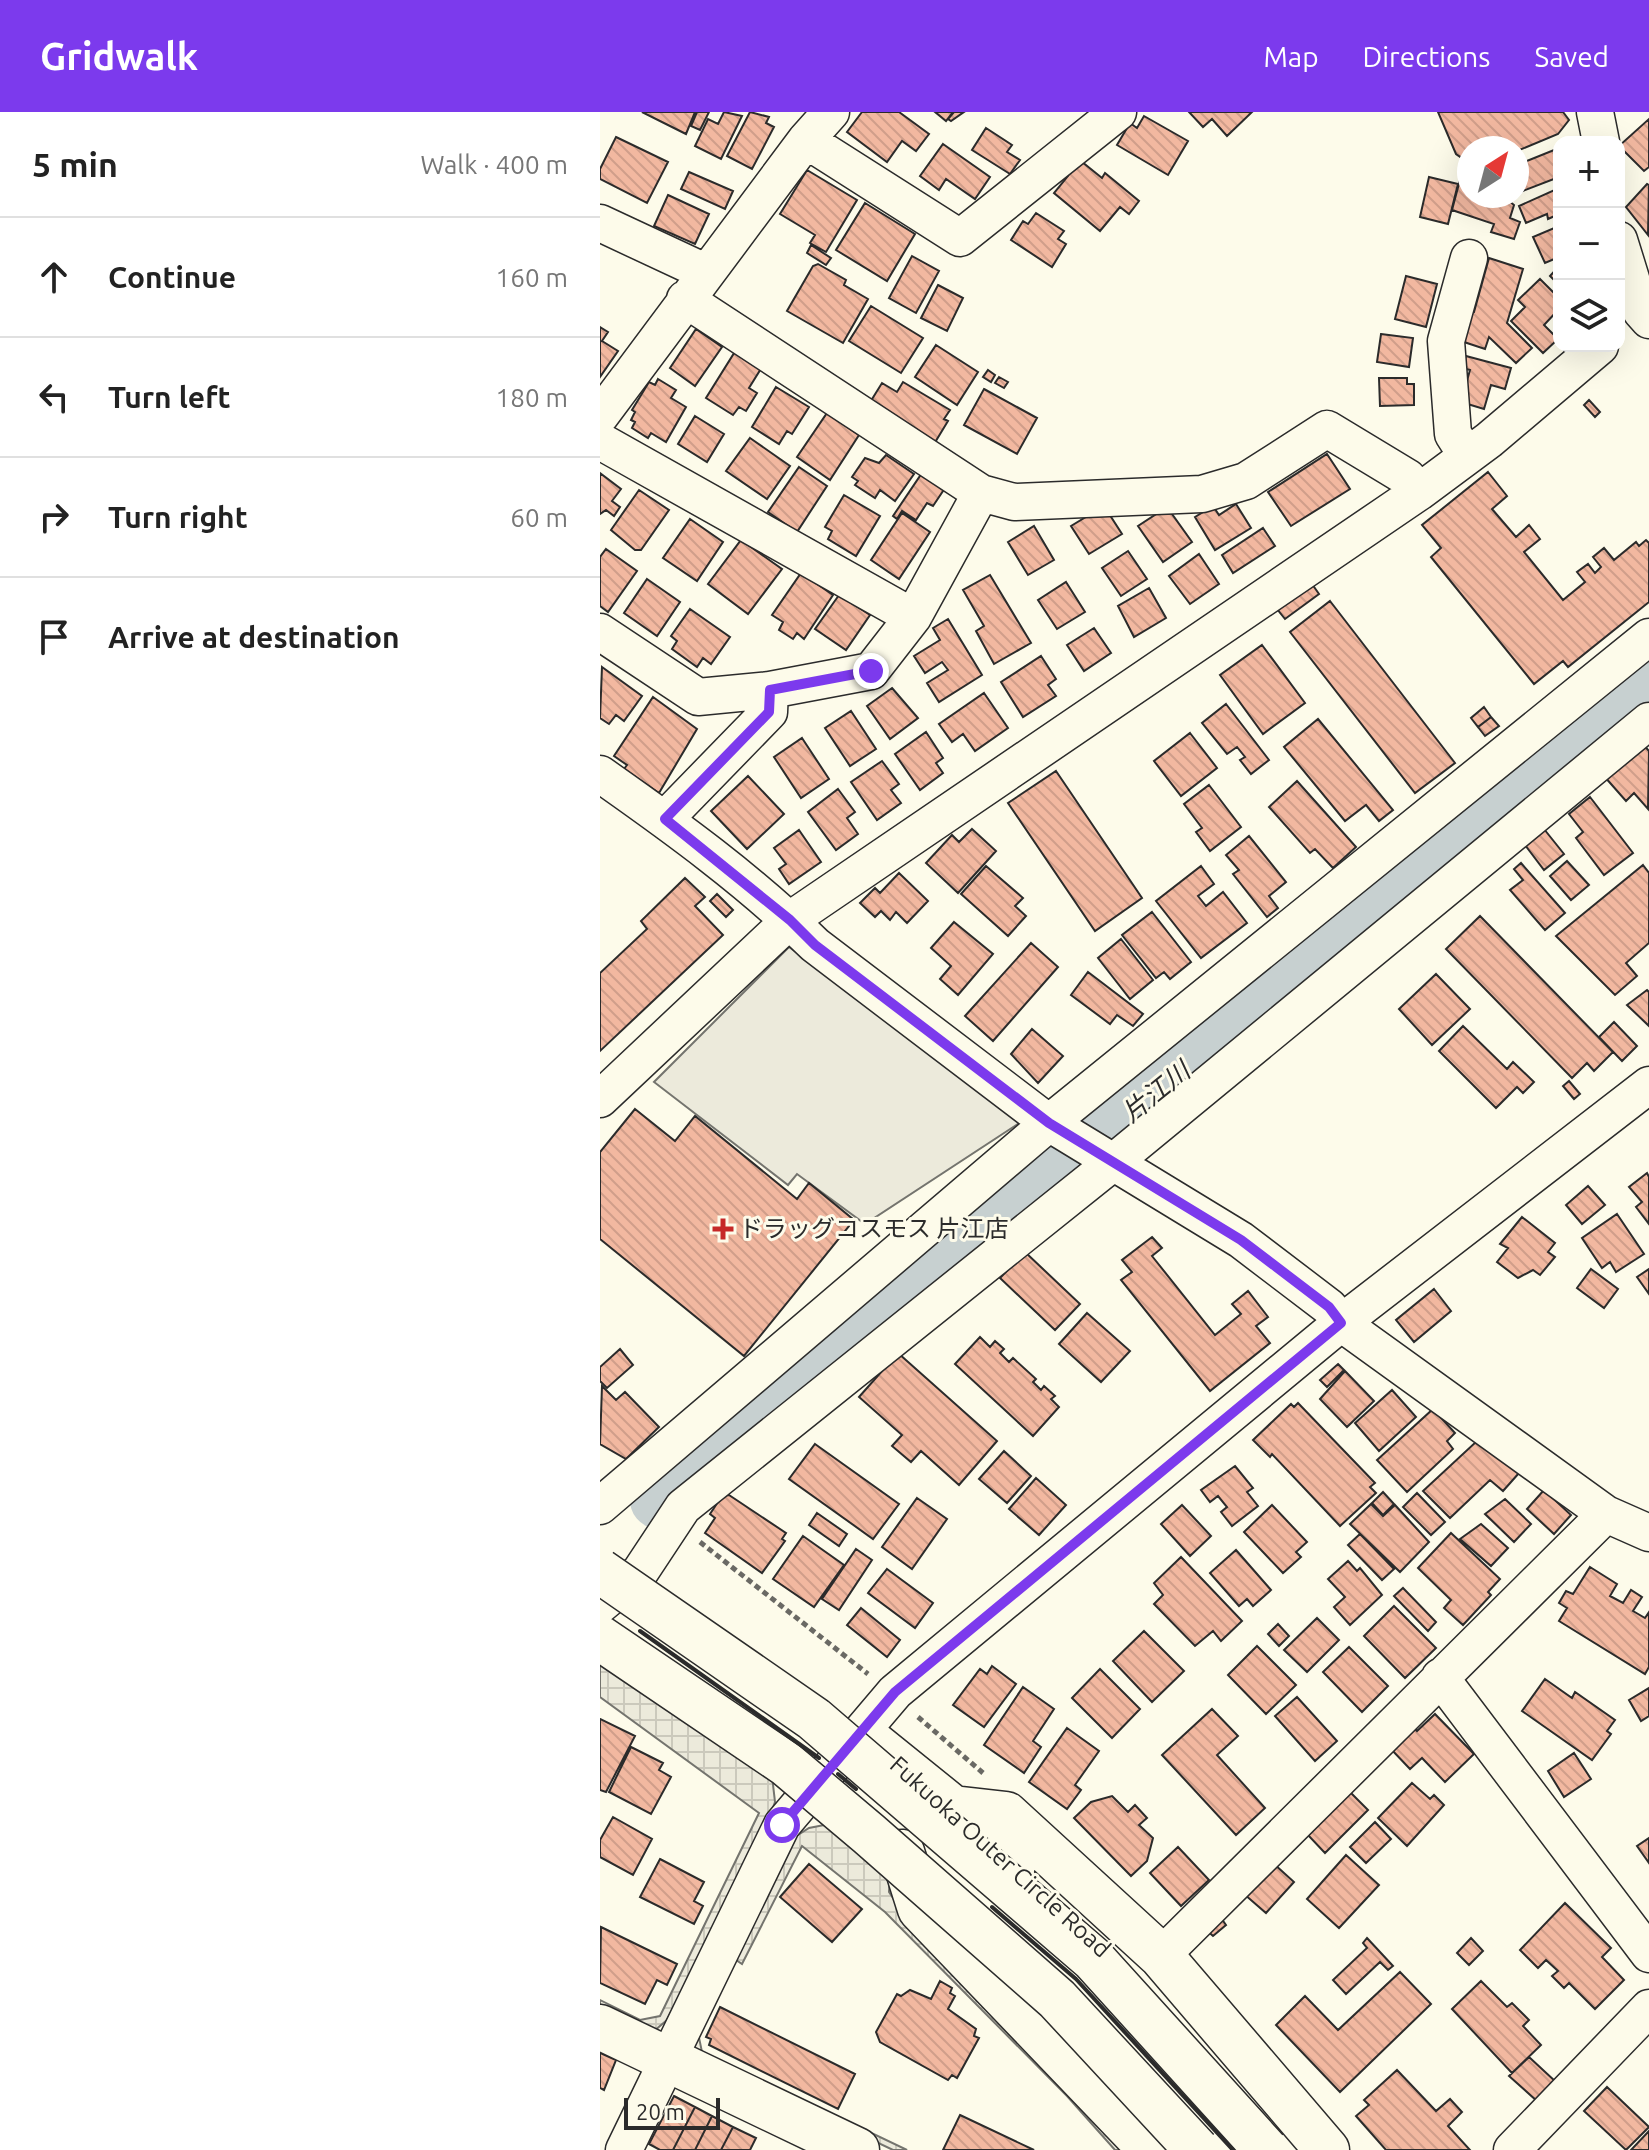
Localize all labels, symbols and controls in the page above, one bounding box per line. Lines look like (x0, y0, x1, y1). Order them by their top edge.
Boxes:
text: Gridwalk (40, 35, 198, 77)
text: Map (1263, 41, 1319, 72)
text: Directions (1363, 41, 1490, 72)
text: Saved (1534, 41, 1609, 72)
north arrow (1457, 136, 1529, 208)
map controls (1553, 136, 1625, 352)
button: + (1553, 136, 1625, 208)
text: 5 min (32, 145, 118, 183)
text: Walk · 400 m (420, 150, 568, 179)
button: − (1553, 208, 1625, 280)
icon: ahead (32, 255, 76, 299)
text: Continue (108, 260, 236, 294)
text: 160 m (496, 263, 568, 292)
button: layers (1553, 280, 1625, 352)
icon: left (32, 375, 76, 419)
text: Turn left (108, 380, 230, 414)
text: 180 m (496, 383, 568, 412)
icon: right (32, 495, 76, 539)
text: Turn right (108, 500, 248, 534)
text: 60 m (510, 503, 568, 532)
icon: arrive (32, 615, 76, 659)
text: Arrive at destination (108, 620, 400, 654)
route end (853, 653, 889, 689)
water label: 片江川 (1116, 1054, 1197, 1127)
place label: ドラッグコスモス 片江店 (739, 1215, 1009, 1242)
marker: ドラッグコスモス 片江店 (714, 1220, 732, 1238)
street label: Fukuoka Outer Circle Road (885, 1751, 1116, 1962)
route start (764, 1807, 800, 1843)
scale bar (624, 2094, 720, 2130)
text: 20 m (636, 2099, 685, 2124)

